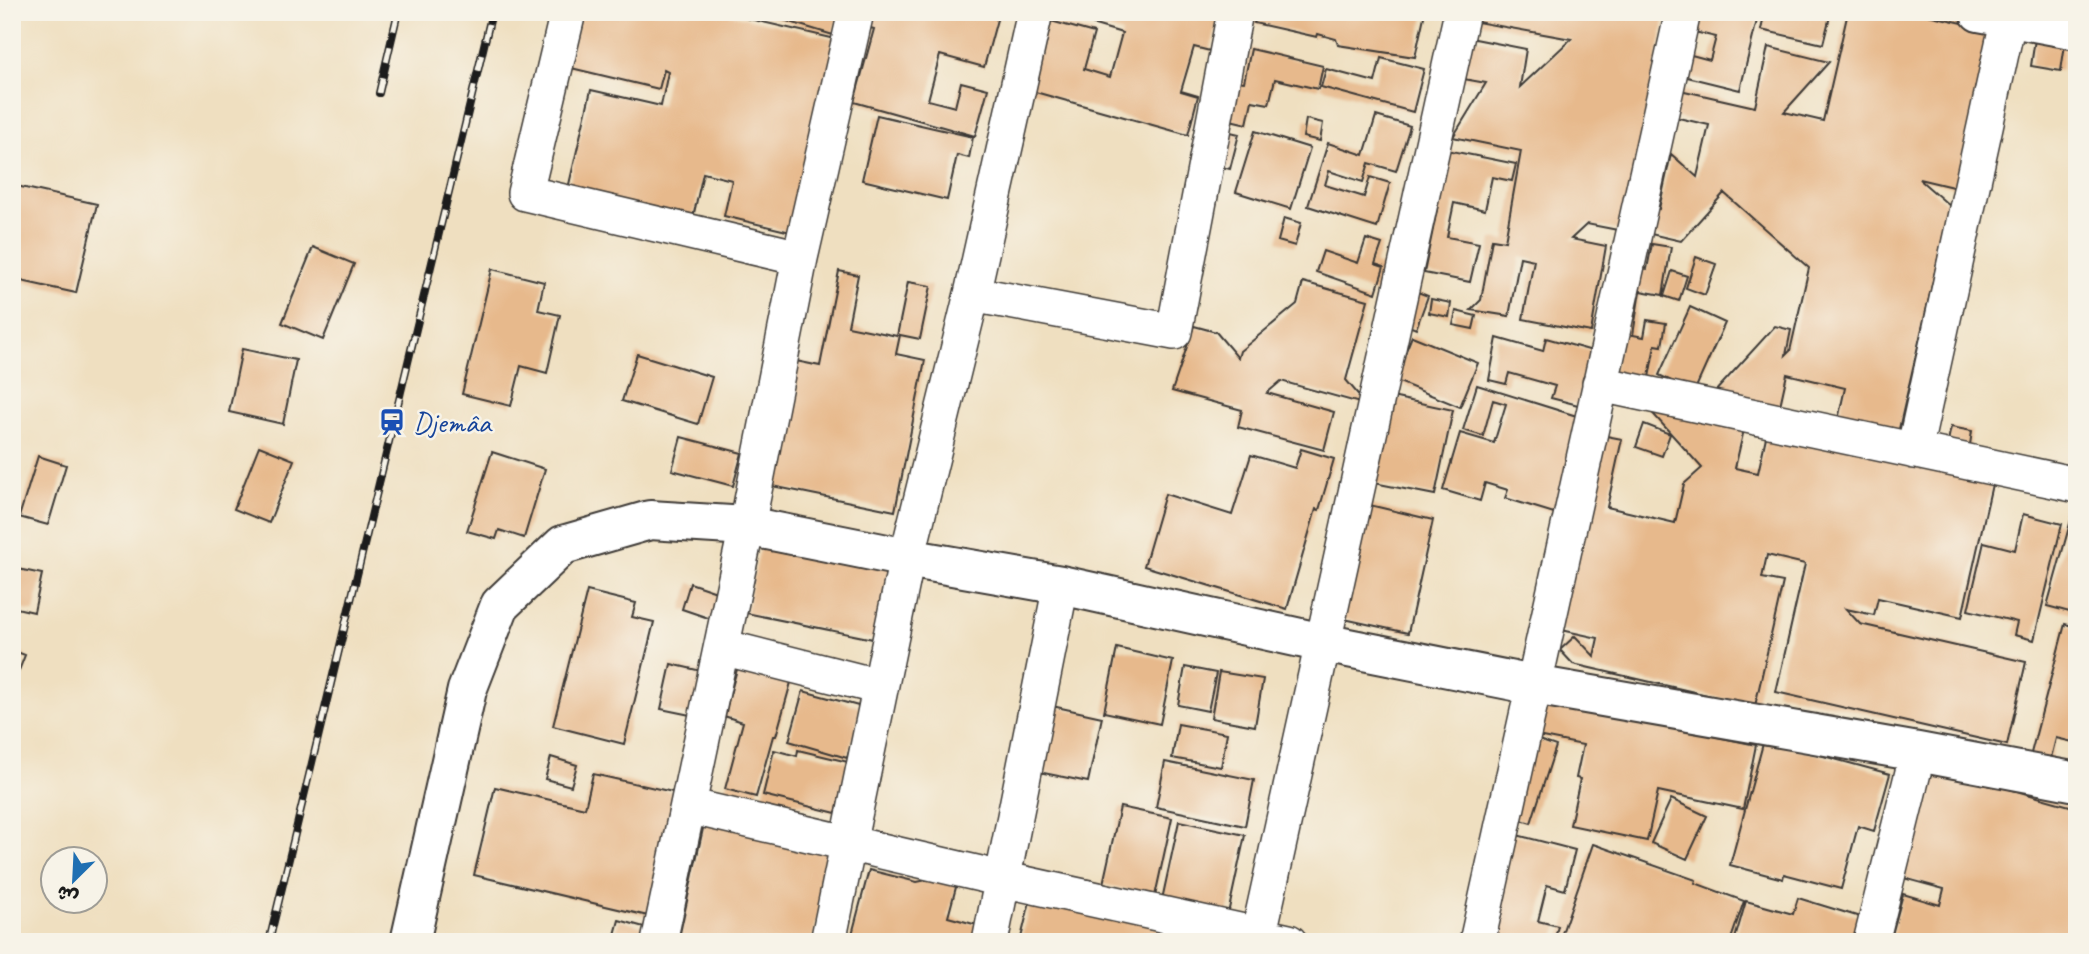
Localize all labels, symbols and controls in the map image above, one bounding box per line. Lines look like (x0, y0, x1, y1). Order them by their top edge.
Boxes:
place label: Djemâa (413, 403, 493, 441)
station icon: Djemâa (377, 407, 407, 437)
north arrow (38, 846, 108, 916)
text: ش (53, 879, 82, 910)

